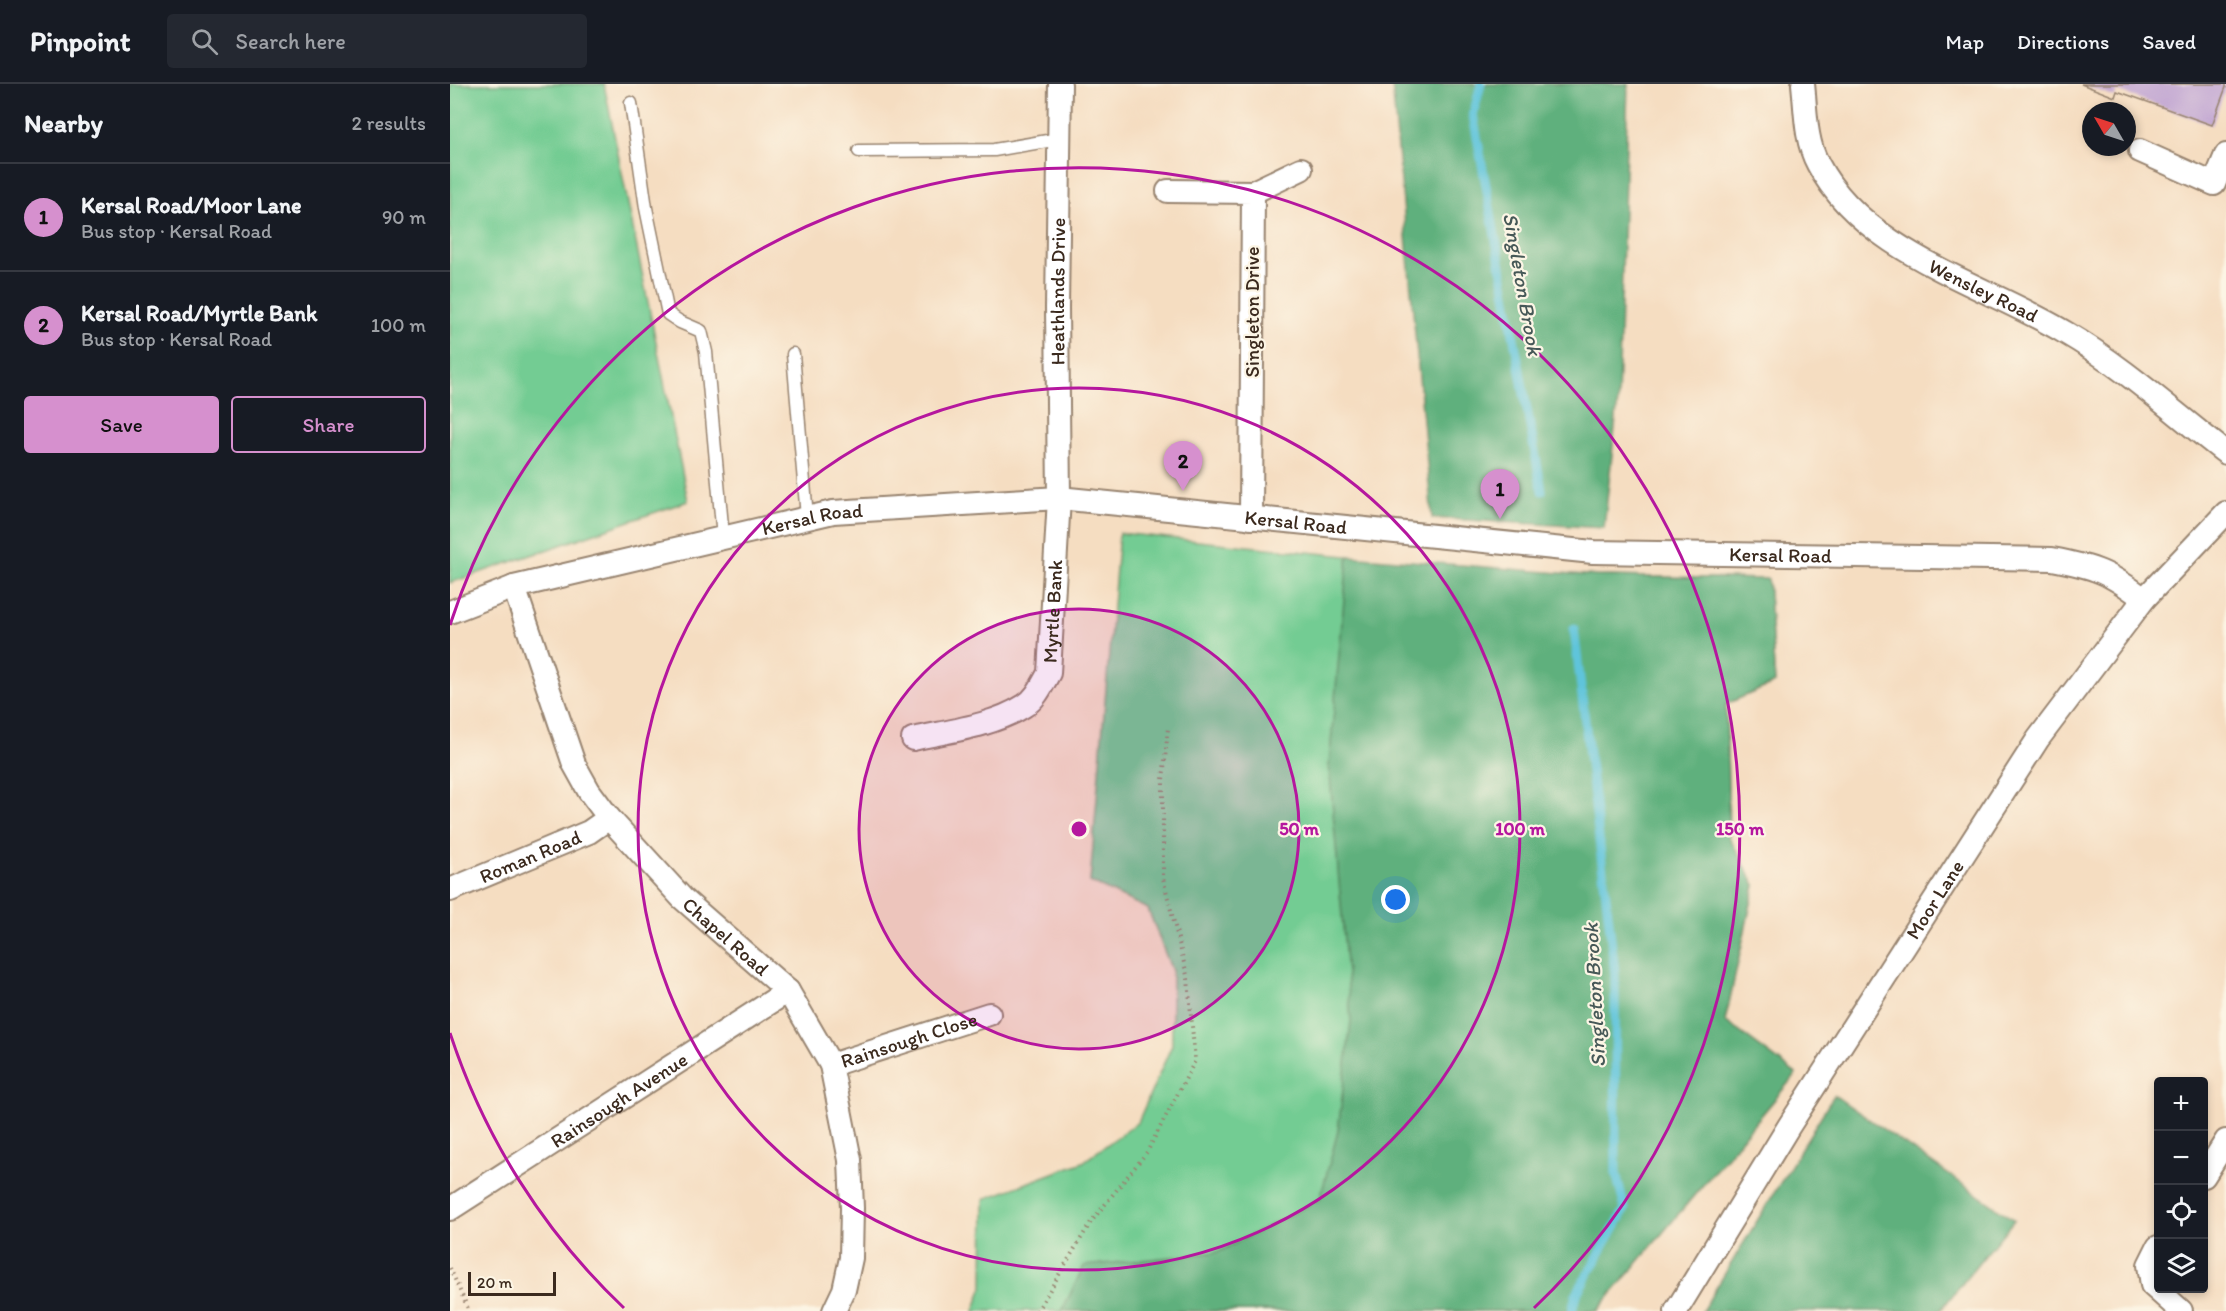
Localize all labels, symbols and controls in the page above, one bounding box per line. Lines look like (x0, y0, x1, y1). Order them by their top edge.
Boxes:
search box (167, 14, 587, 68)
text: Pinpoint (30, 24, 131, 58)
icon: search (188, 25, 221, 58)
text: Search here (236, 28, 346, 55)
text: Map (1946, 29, 1984, 54)
text: Directions (2017, 29, 2109, 54)
text: Saved (2142, 29, 2196, 54)
north arrow (2082, 102, 2136, 156)
text: Nearby (24, 107, 103, 139)
text: 2 results (352, 111, 426, 135)
text: Kersal Road/Moor Lane (81, 192, 301, 219)
text: 1 (39, 205, 48, 229)
text: 90 m (382, 205, 426, 229)
water label: Singleton Brook (1498, 211, 1548, 358)
street label: Heathlands Drive (1045, 218, 1070, 366)
text: Bus stop · Kersal Road (81, 219, 272, 243)
street label: Singleton Drive (1240, 247, 1264, 377)
street label: Wensley Road (1925, 254, 2042, 327)
text: Kersal Road/Myrtle Bank (81, 300, 317, 327)
text: 2 (38, 313, 49, 337)
text: 100 m (371, 313, 426, 337)
text: Bus stop · Kersal Road (81, 327, 272, 351)
button: Save (24, 396, 219, 453)
button: Share (231, 396, 426, 453)
pin: 2 (1164, 442, 1202, 491)
pin: 1 (1480, 470, 1520, 519)
street label: Kersal Road (759, 498, 864, 540)
street label: Kersal Road (1244, 505, 1348, 539)
street label: Kersal Road (1729, 542, 1832, 568)
street label: Myrtle Bank (1038, 558, 1067, 664)
text: 50 m (1279, 818, 1320, 840)
text: 100 m (1495, 818, 1546, 840)
text: 150 m (1716, 818, 1765, 840)
centre of rings (1069, 819, 1089, 839)
street label: Roman Road (476, 825, 585, 888)
street label: Moor Lane (1900, 856, 1969, 944)
your location (1381, 885, 1410, 914)
street label: Chapel Road (678, 892, 774, 981)
water label: Singleton Brook (1578, 921, 1610, 1068)
street label: Rainsough Close (838, 1007, 980, 1073)
street label: Rainsough Avenue (546, 1047, 692, 1153)
map controls (2154, 1077, 2208, 1293)
button: + (2154, 1077, 2208, 1131)
button: − (2154, 1131, 2208, 1185)
button: locate (2154, 1185, 2208, 1239)
button: layers (2154, 1239, 2208, 1293)
scale bar (468, 1269, 556, 1296)
text: 20 m (477, 1273, 512, 1292)

